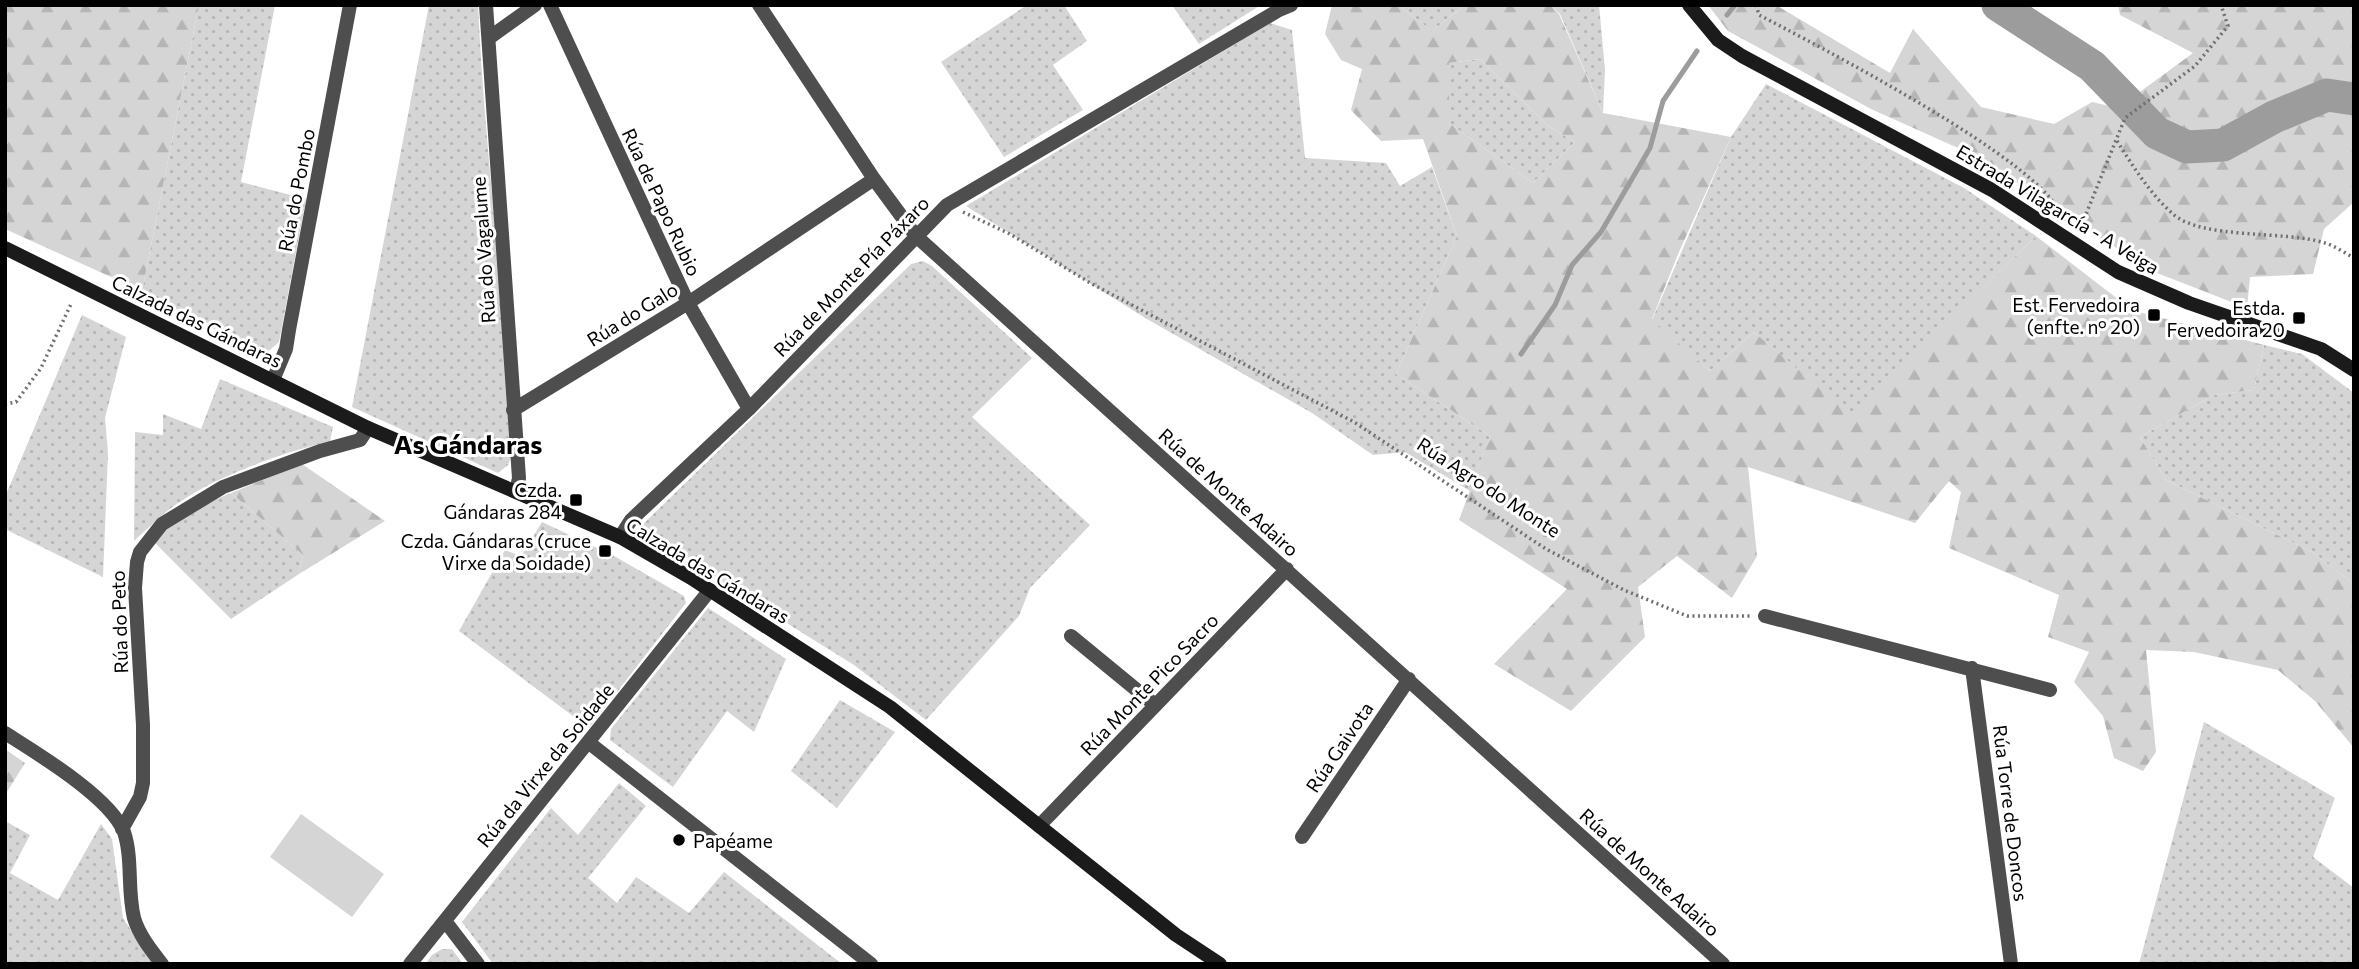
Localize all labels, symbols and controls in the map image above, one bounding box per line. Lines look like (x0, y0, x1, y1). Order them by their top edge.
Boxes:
street label: Rúa de Papo Rubio (618, 125, 706, 279)
street label: Rúa do Pombo (273, 127, 319, 253)
street label: Estrada Vilagarcía - A Veiga (1952, 139, 2164, 279)
street label: Rúa do Vagalume (466, 176, 500, 324)
street label: Rúa de Monte Pía Páxaro (768, 191, 934, 361)
street label: Calzada das Gándaras (108, 270, 286, 372)
street label: Rúa do Galo (582, 277, 682, 351)
place label: Est. Fervedoira (enfte. nº 20) (2012, 293, 2140, 338)
place label: Estda. Fervedoira 20 (2166, 296, 2285, 341)
marker: Est. Fervedoira (enfte. nº 20) (2146, 307, 2162, 323)
marker: Estda. Fervedoira 20 (2291, 310, 2307, 326)
street label: Rúa de Monte Adairo (1154, 423, 1304, 561)
district label: As Gándaras (394, 428, 542, 459)
street label: Rúa Agro do Monte (1413, 432, 1565, 542)
place label: Czda. Gándaras 284 (443, 478, 562, 523)
marker: Czda. Gándaras 284 (568, 492, 584, 508)
street label: Calzada das Gándaras (622, 512, 794, 628)
place label: Czda. Gándaras (cruce Virxe da Soidade) (401, 529, 591, 574)
marker: Czda. Gándaras (cruce Virxe da Soidade) (597, 543, 613, 559)
street label: Rúa do Peto (106, 570, 132, 674)
street label: Rúa Monte Pico Sacro (1075, 608, 1223, 760)
street label: Rúa da Virxe da Soidade (472, 678, 618, 852)
street label: Rúa Gaivota (1300, 697, 1378, 797)
street label: Rúa Torre de Doncos (1989, 724, 2033, 902)
street label: Rúa de Monte Adairo (1575, 803, 1725, 941)
place label: Papéame (693, 829, 773, 852)
marker: Papéame (671, 832, 687, 848)

